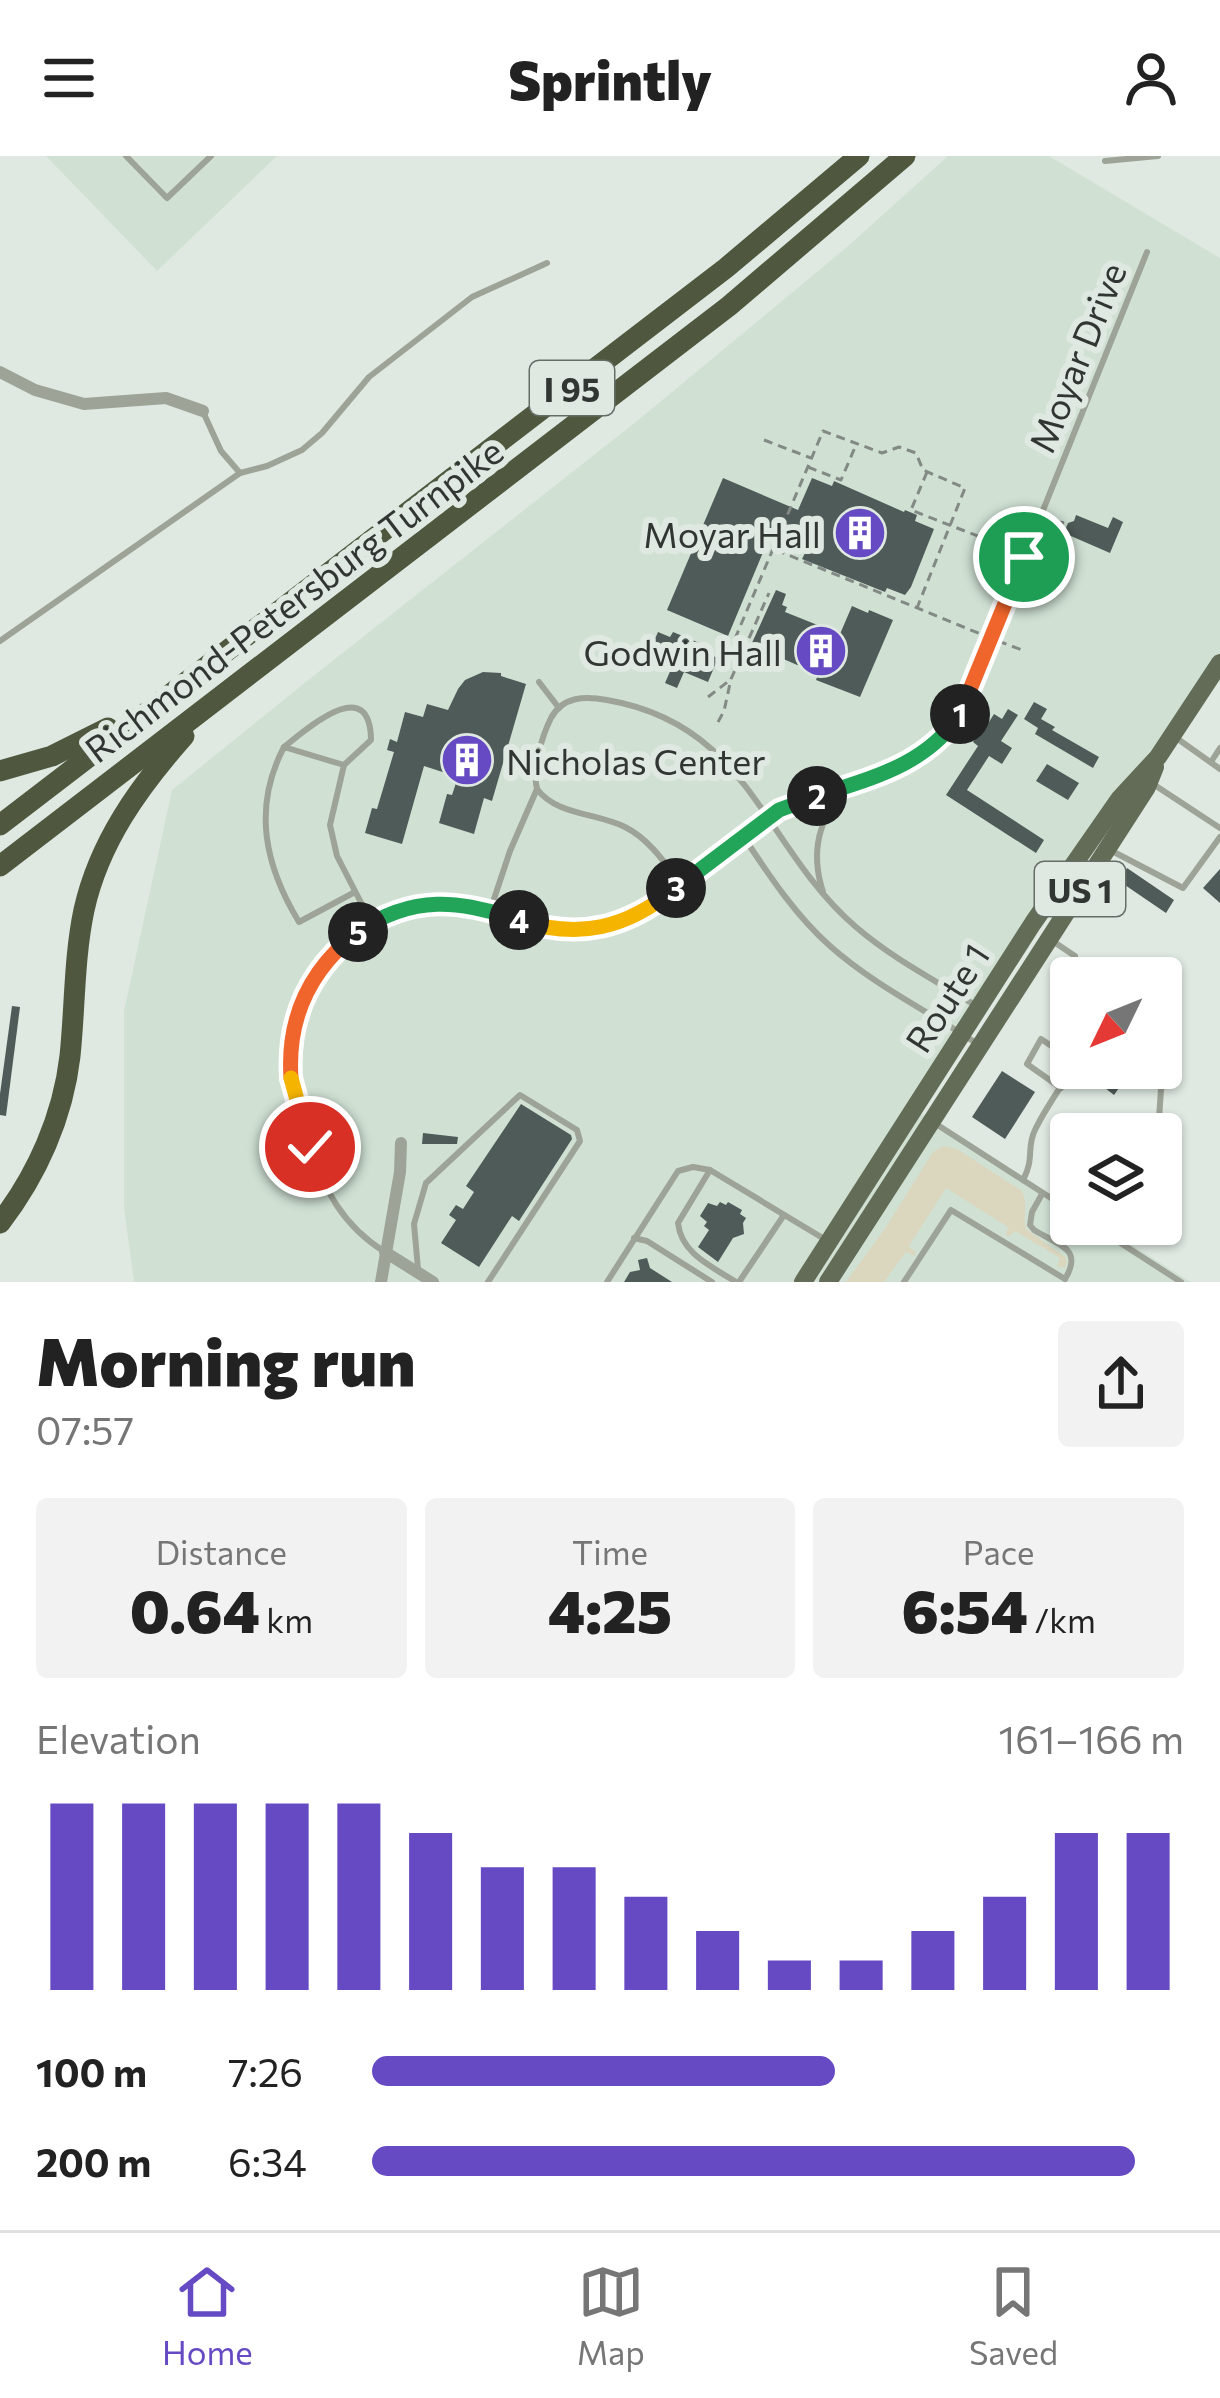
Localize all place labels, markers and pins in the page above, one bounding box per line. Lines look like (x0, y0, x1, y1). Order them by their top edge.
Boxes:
building icon: Moyar Hall (832, 505, 888, 561)
pin (973, 506, 1075, 608)
place label: Moyar Hall (643, 511, 821, 555)
building icon: Godwin Hall (793, 623, 849, 679)
place label: Godwin Hall (584, 629, 782, 673)
pin: 1 (930, 684, 990, 744)
building icon: Nicholas Center (439, 732, 495, 788)
place label: Nicholas Center (506, 738, 766, 782)
pin: 2 (787, 766, 847, 826)
pin: 3 (646, 858, 706, 918)
pin: 4 (489, 890, 549, 950)
pin: 5 (328, 902, 388, 962)
pin (259, 1096, 361, 1198)

